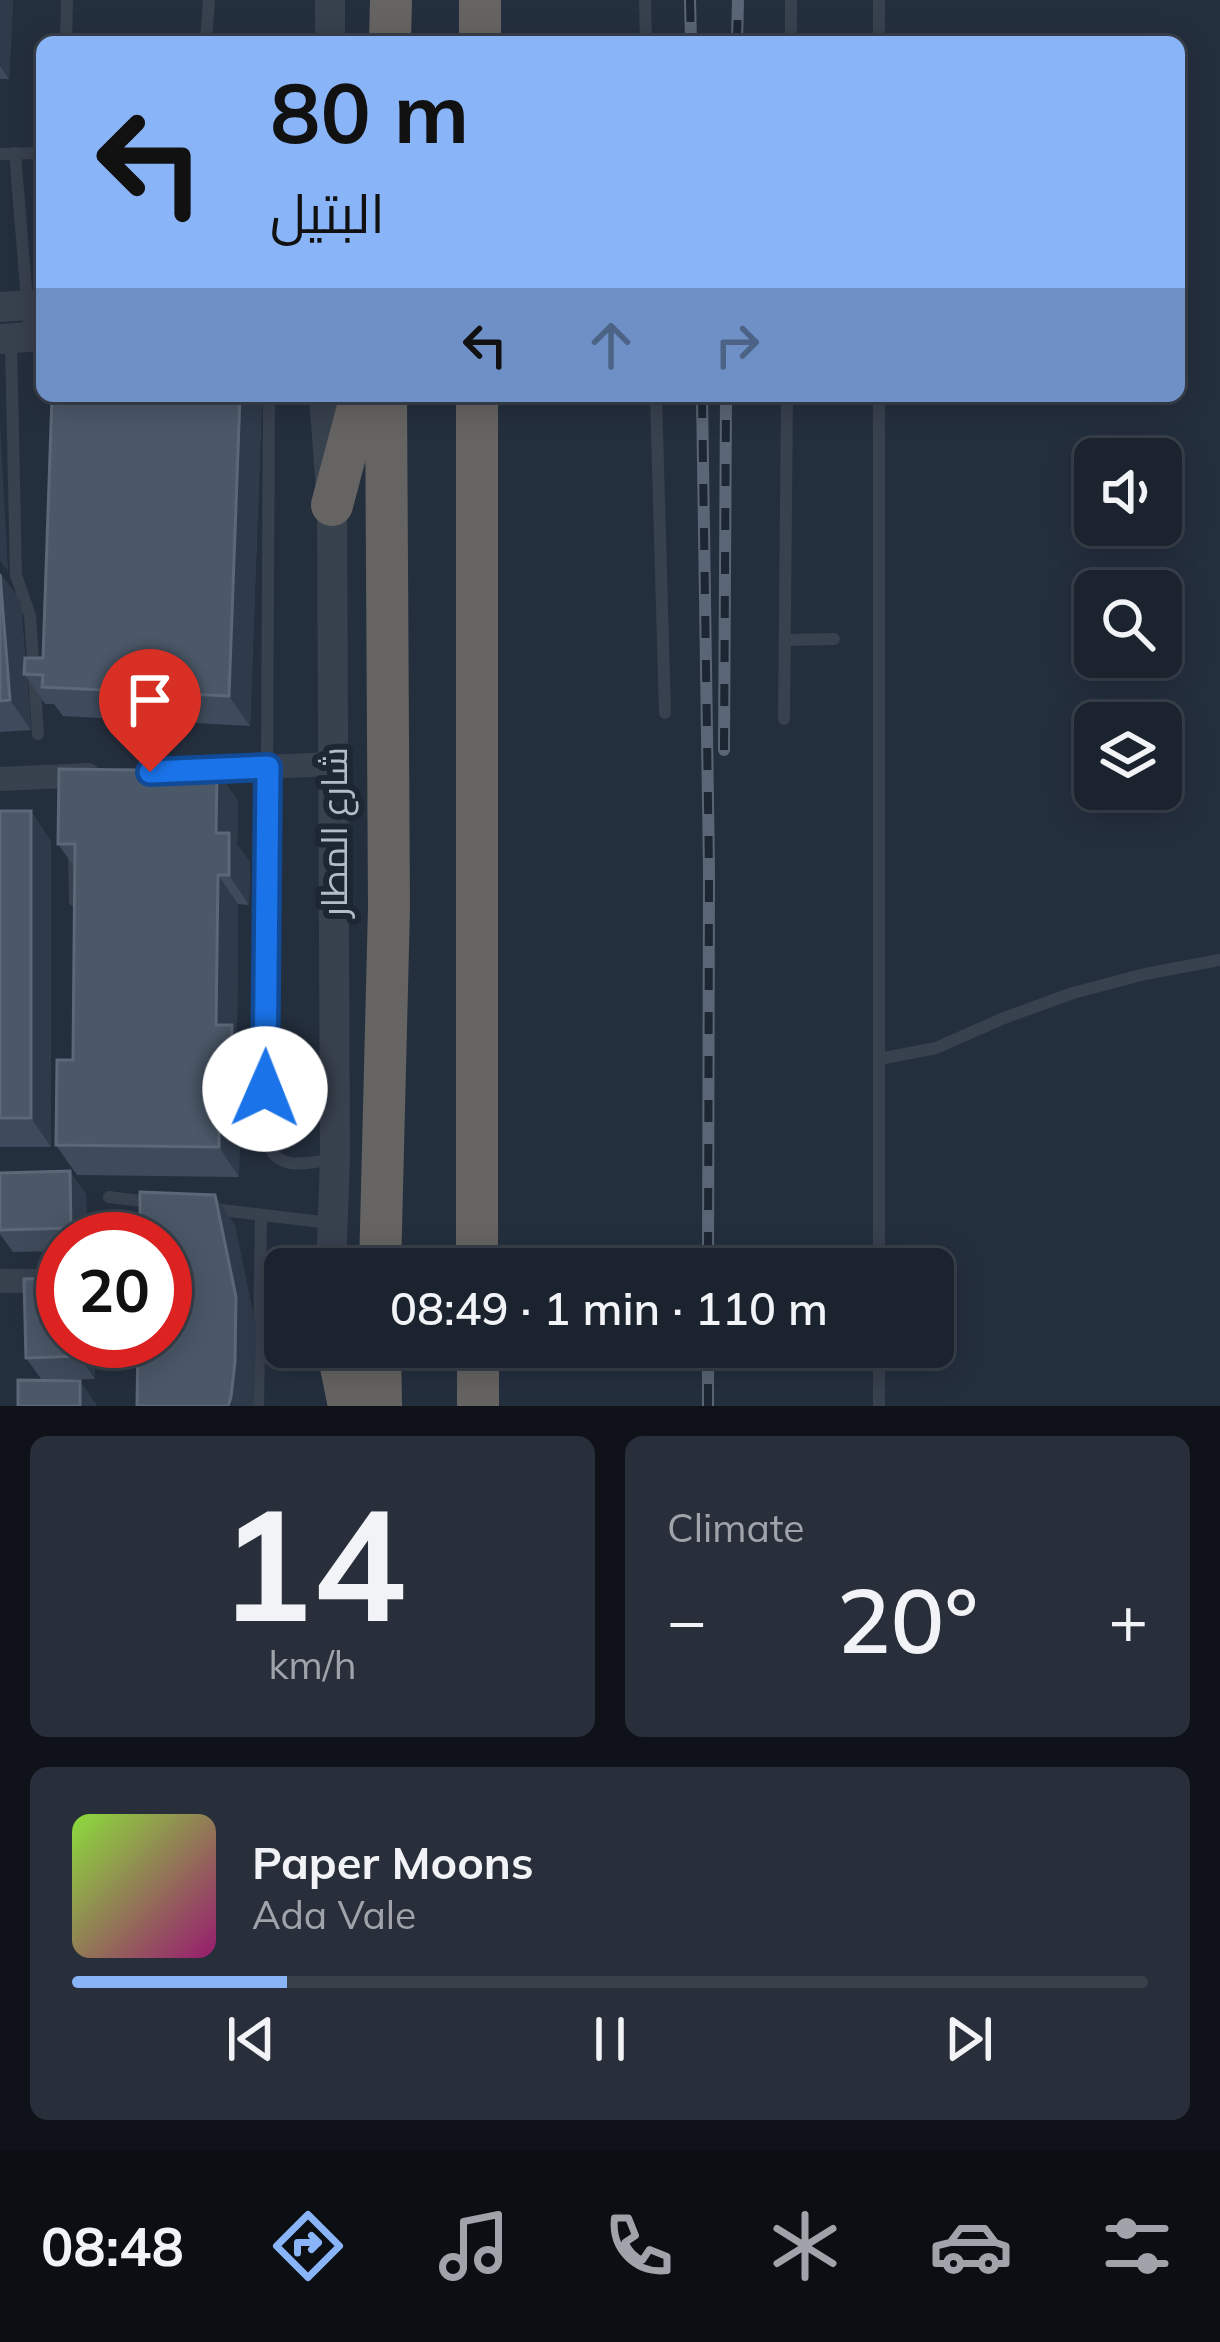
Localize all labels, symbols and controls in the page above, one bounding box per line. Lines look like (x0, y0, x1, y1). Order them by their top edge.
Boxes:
text: 80 m (270, 59, 469, 164)
icon: left (72, 84, 228, 240)
text: البتيل (270, 179, 385, 247)
icon: left (452, 312, 518, 378)
icon: ahead (578, 312, 644, 378)
icon: right (704, 312, 770, 378)
map controls (1074, 438, 1182, 810)
button: sound (1074, 438, 1182, 546)
button: search (1074, 570, 1182, 678)
pin (99, 649, 201, 772)
icon: arrive (117, 667, 183, 733)
button: layers (1074, 702, 1182, 810)
street label: شارع المطار (311, 747, 359, 919)
position arrow (202, 1026, 328, 1152)
speed limit sign: 20 (36, 1212, 192, 1368)
text: 08:49 · 1 min · 110 m (390, 1280, 828, 1336)
text: 14 (219, 1464, 406, 1660)
text: Climate (667, 1503, 805, 1552)
text: 20° (837, 1563, 978, 1676)
text: − (667, 1578, 707, 1661)
text: + (1108, 1578, 1148, 1661)
text: km/h (268, 1640, 357, 1689)
text: Paper Moons (252, 1834, 534, 1890)
text: Ada Vale (252, 1890, 416, 1939)
icon: previous (218, 2006, 284, 2072)
icon: pause (577, 2006, 643, 2072)
icon: next (936, 2006, 1002, 2072)
icon: directions (266, 2204, 350, 2288)
icon: music (432, 2204, 516, 2288)
icon: phone (597, 2204, 681, 2288)
icon: climate (763, 2204, 847, 2288)
icon: car (929, 2204, 1013, 2288)
icon: filters (1095, 2204, 1179, 2288)
text: 08:48 (41, 2212, 184, 2280)

